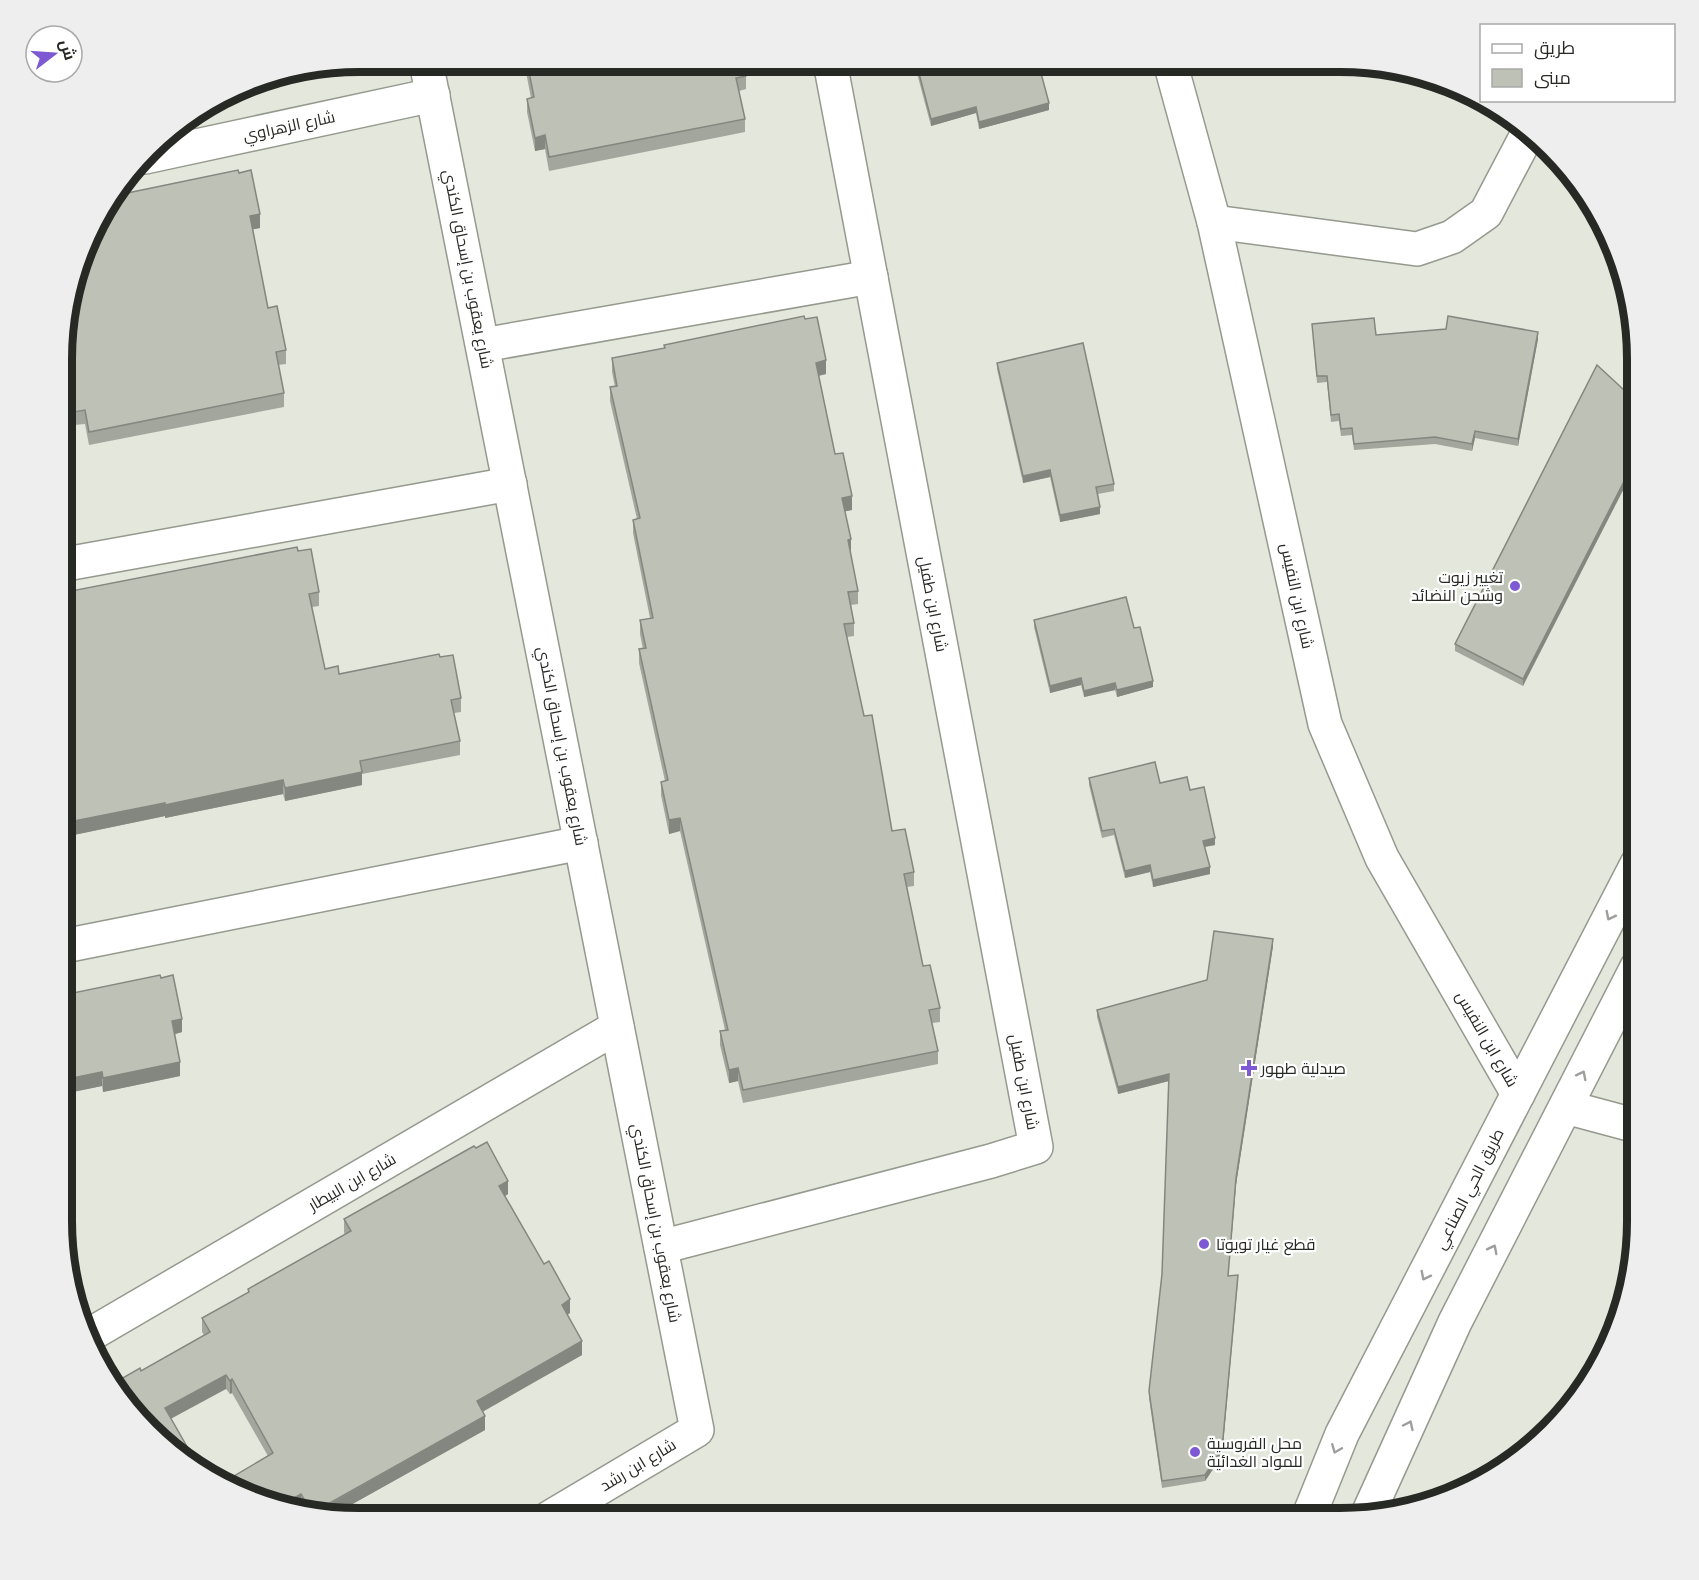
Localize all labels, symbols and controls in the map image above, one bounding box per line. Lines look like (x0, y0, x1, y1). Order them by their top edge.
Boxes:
north arrow (24, 24, 84, 84)
legend (1480, 24, 1675, 102)
text: طريق (1534, 36, 1575, 60)
text: ش (55, 37, 81, 63)
text: مبنى (1534, 66, 1571, 90)
street label: شارع الزهراوي (241, 106, 338, 149)
street label: شارع يعقوب بن إسحاق الكندي (435, 168, 498, 371)
street label: شارع ابن النفيس (1275, 541, 1318, 651)
street label: شارع ابن طفيل (912, 554, 953, 654)
place label: تغيير زيوت وشحن النضائد (1411, 567, 1504, 606)
marker: تغيير زيوت وشحن النضائد (1508, 579, 1522, 593)
street label: شارع يعقوب بن إسحاق الكندي (529, 645, 592, 848)
one-way arrow (1606, 909, 1618, 920)
street label: شارع ابن النفيس (1450, 987, 1523, 1091)
street label: شارع ابن طفيل (1003, 1032, 1044, 1132)
place label: صيدلية طهور (1260, 1058, 1346, 1079)
marker: صيدلية طهور (1242, 1061, 1256, 1075)
one-way arrow (1575, 1071, 1586, 1082)
street label: شارع يعقوب بن إسحاق الكندي (623, 1122, 686, 1325)
street label: طريق الحي الصناعي (1429, 1125, 1511, 1254)
street label: شارع ابن البيطار (303, 1148, 400, 1217)
place label: قطع غيار تويوتا (1216, 1234, 1315, 1256)
marker: قطع غيار تويوتا (1197, 1237, 1211, 1251)
one-way arrow (1486, 1244, 1497, 1255)
one-way arrow (1420, 1269, 1432, 1280)
one-way arrow (1401, 1420, 1413, 1431)
place label: محل الفروسية للمواد الغدائية (1207, 1433, 1303, 1472)
street label: شارع ابن رشد (596, 1434, 680, 1497)
one-way arrow (1331, 1443, 1343, 1454)
marker: محل الفروسية للمواد الغدائية (1188, 1445, 1202, 1459)

